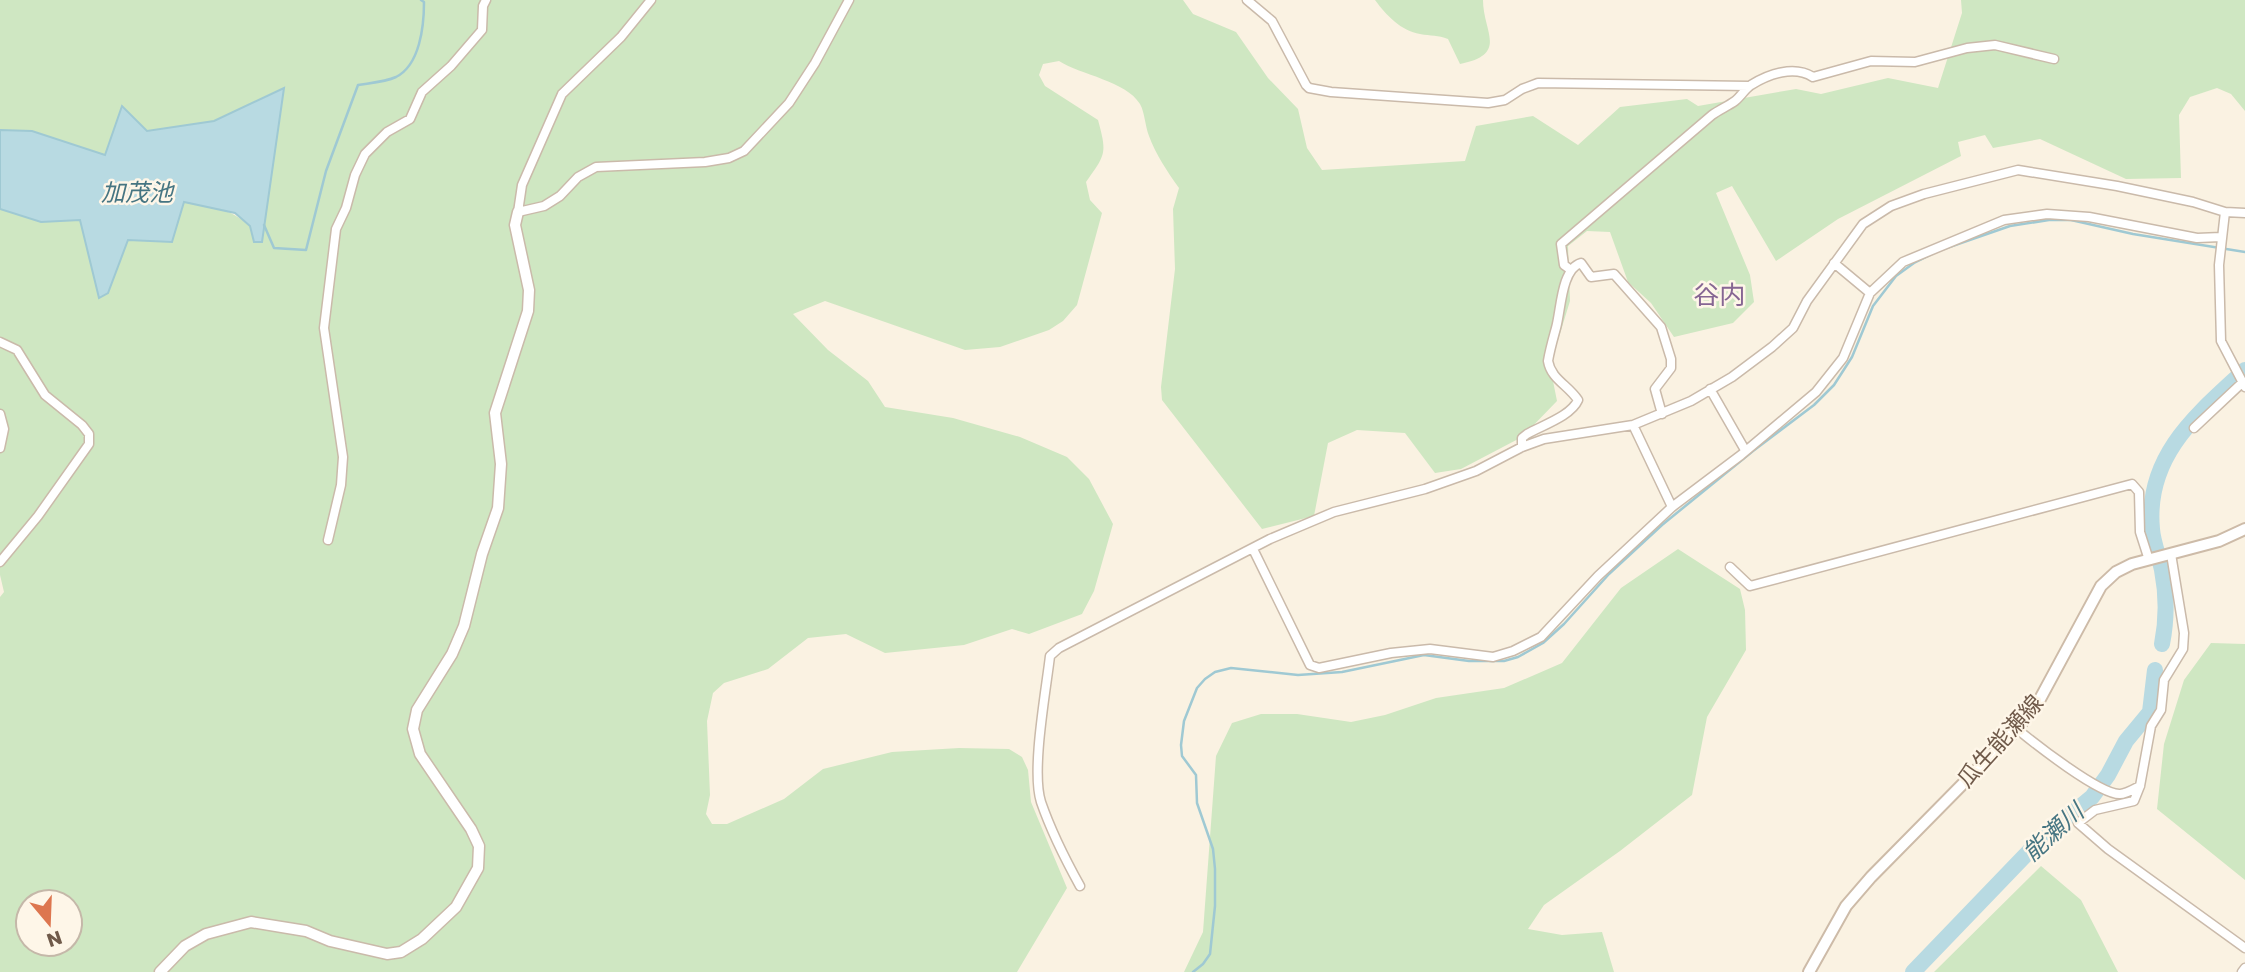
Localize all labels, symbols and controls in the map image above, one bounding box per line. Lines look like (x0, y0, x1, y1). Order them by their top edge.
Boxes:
water label: 加茂池 (101, 176, 175, 209)
district label: 谷内 (1693, 277, 1745, 313)
street label: 瓜生能瀬線 (1950, 688, 2050, 794)
water label: 能瀬川 (2015, 794, 2093, 868)
north arrow (14, 888, 84, 958)
text: N (43, 924, 66, 954)

